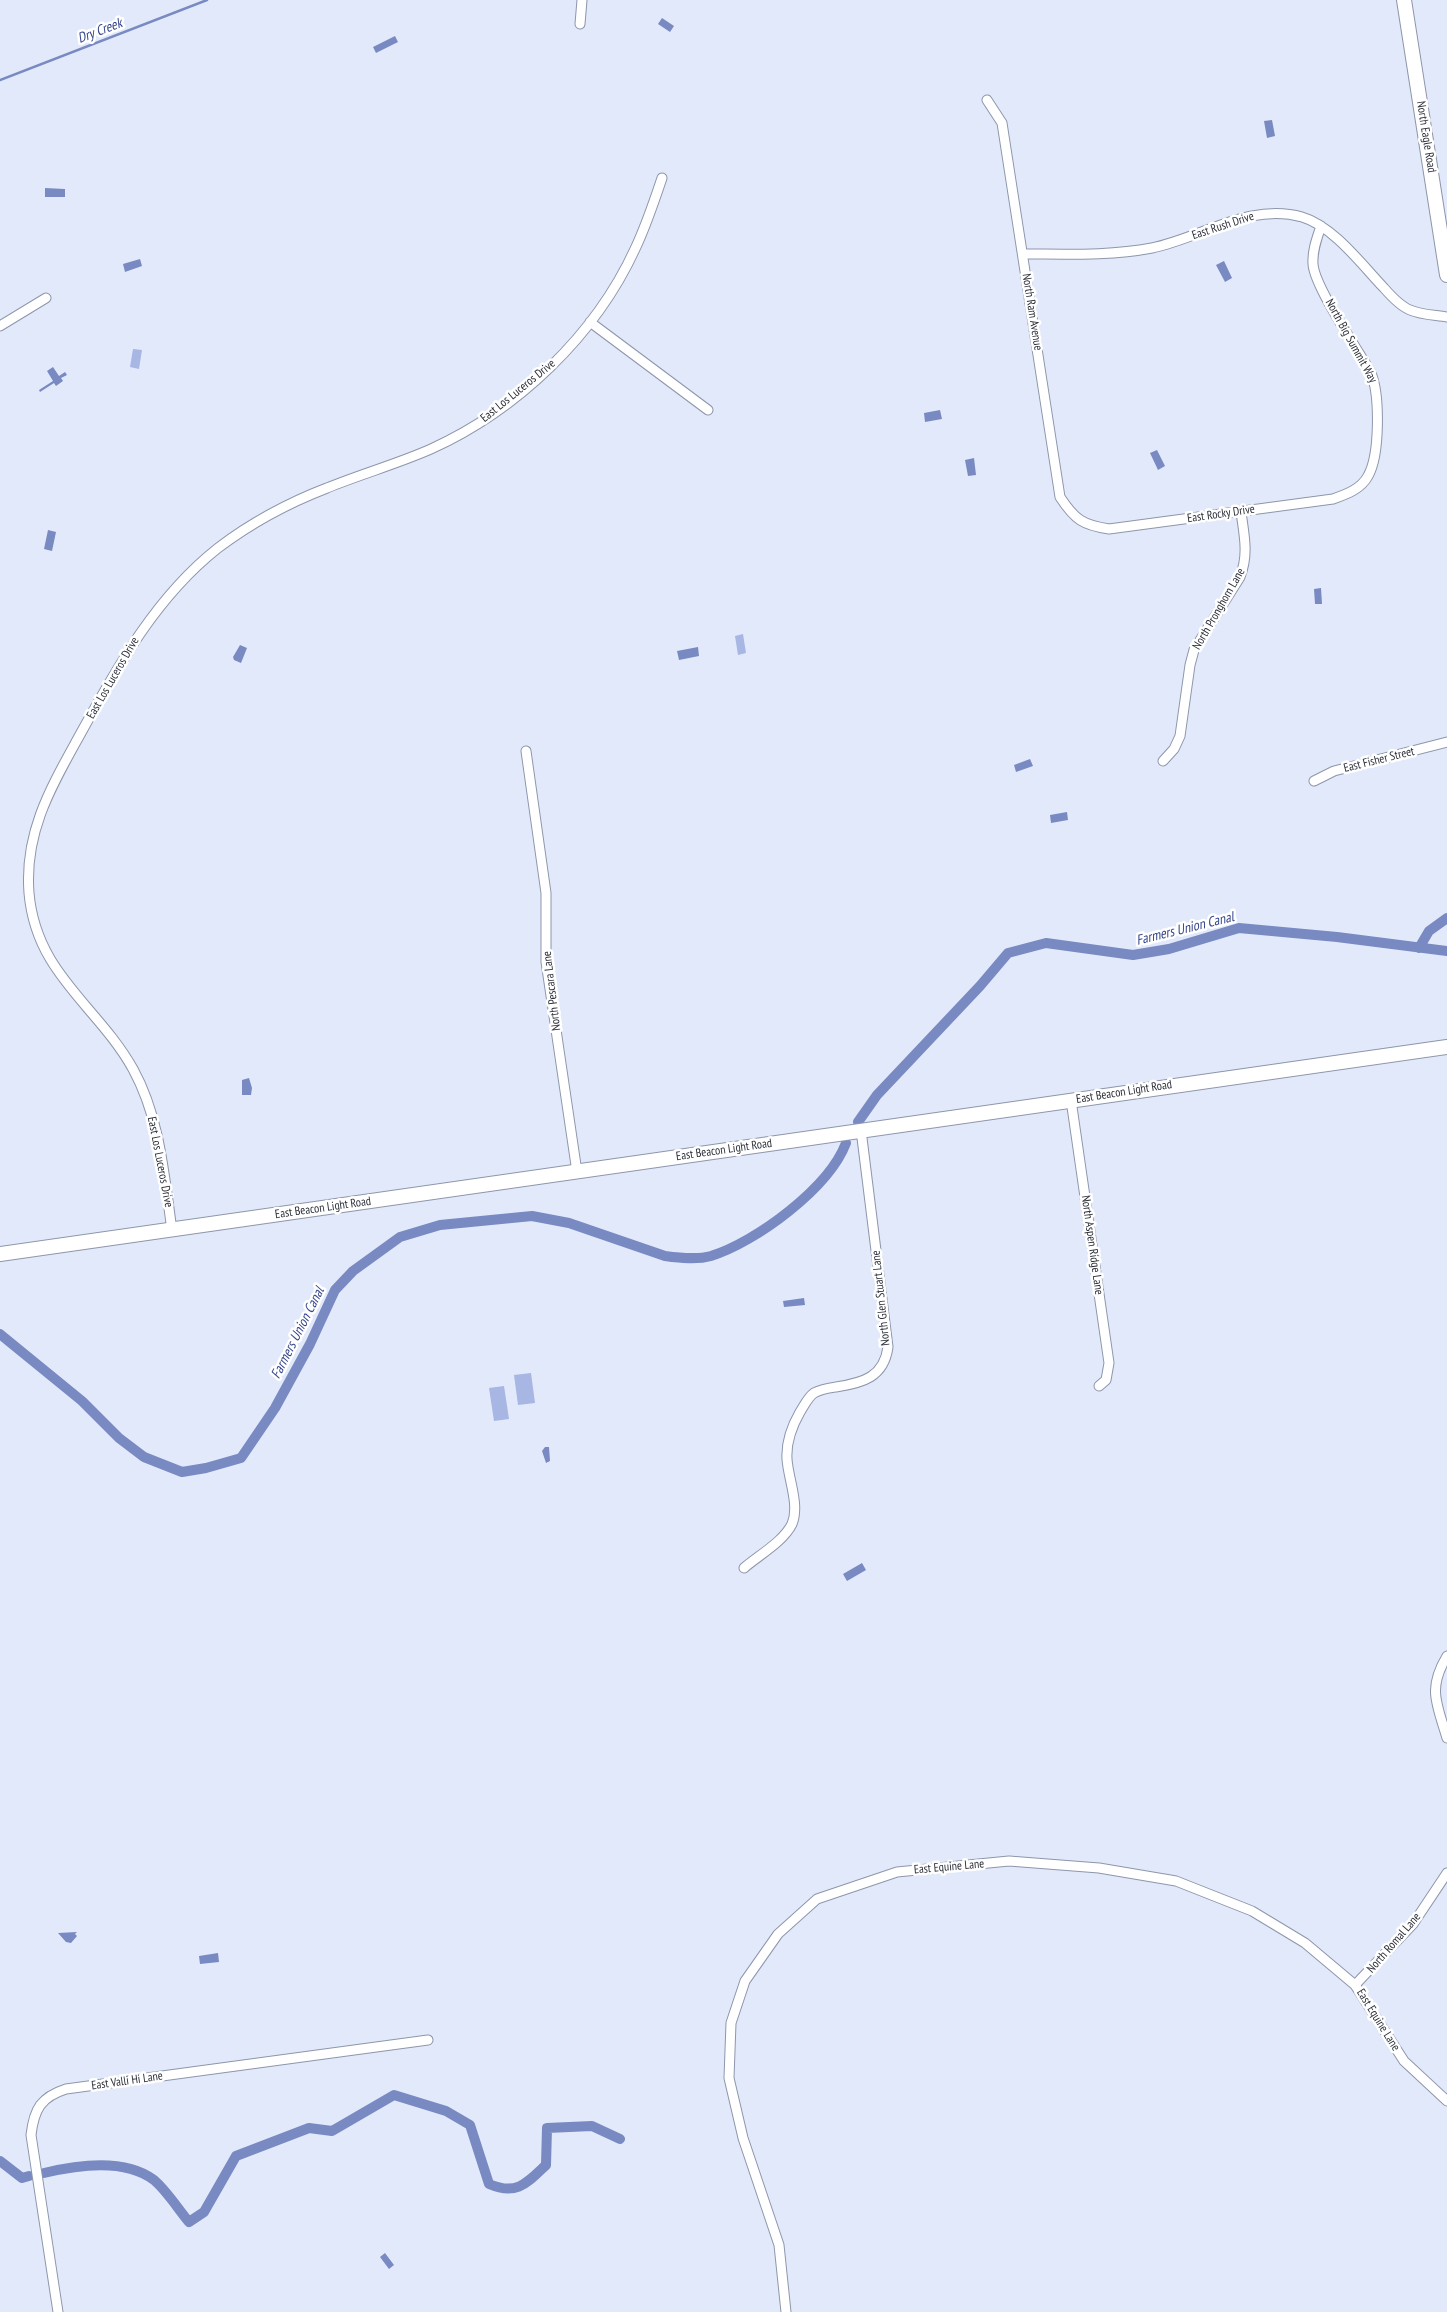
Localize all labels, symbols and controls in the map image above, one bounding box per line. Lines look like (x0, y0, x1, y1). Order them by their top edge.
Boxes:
water label: Dry Creek (75, 15, 125, 47)
street label: North Eagle Road (1413, 100, 1439, 174)
street label: East Rush Drive (1190, 209, 1256, 243)
street label: North Ram Avenue (1019, 273, 1045, 351)
street label: North Big Summit Way (1322, 297, 1380, 385)
street label: East Los Luceros Drive (478, 356, 558, 426)
street label: East Rocky Drive (1186, 502, 1256, 526)
street label: North Pronghorn Lane (1190, 566, 1248, 652)
street label: East Los Luceros Drive (84, 635, 142, 721)
street label: East Fisher Street (1342, 744, 1416, 776)
water label: Farmers Union Canal (1134, 909, 1236, 949)
street label: North Pescara Lane (540, 950, 564, 1032)
street label: East Beacon Light Road (1075, 1077, 1173, 1107)
street label: East Los Luceros Drive (144, 1115, 176, 1209)
street label: East Beacon Light Road (675, 1136, 773, 1164)
street label: East Beacon Light Road (274, 1194, 372, 1222)
street label: North Aspen Ridge Lane (1078, 1194, 1106, 1296)
street label: North Glen Stuart Lane (869, 1250, 893, 1346)
water label: Farmers Union Canal (268, 1285, 328, 1381)
street label: East Equine Lane (913, 1857, 985, 1877)
street label: North Romal Lane (1364, 1910, 1424, 1976)
street label: East Equine Lane (1353, 1986, 1403, 2054)
street label: East Valli Hi Lane (90, 2069, 164, 2093)

